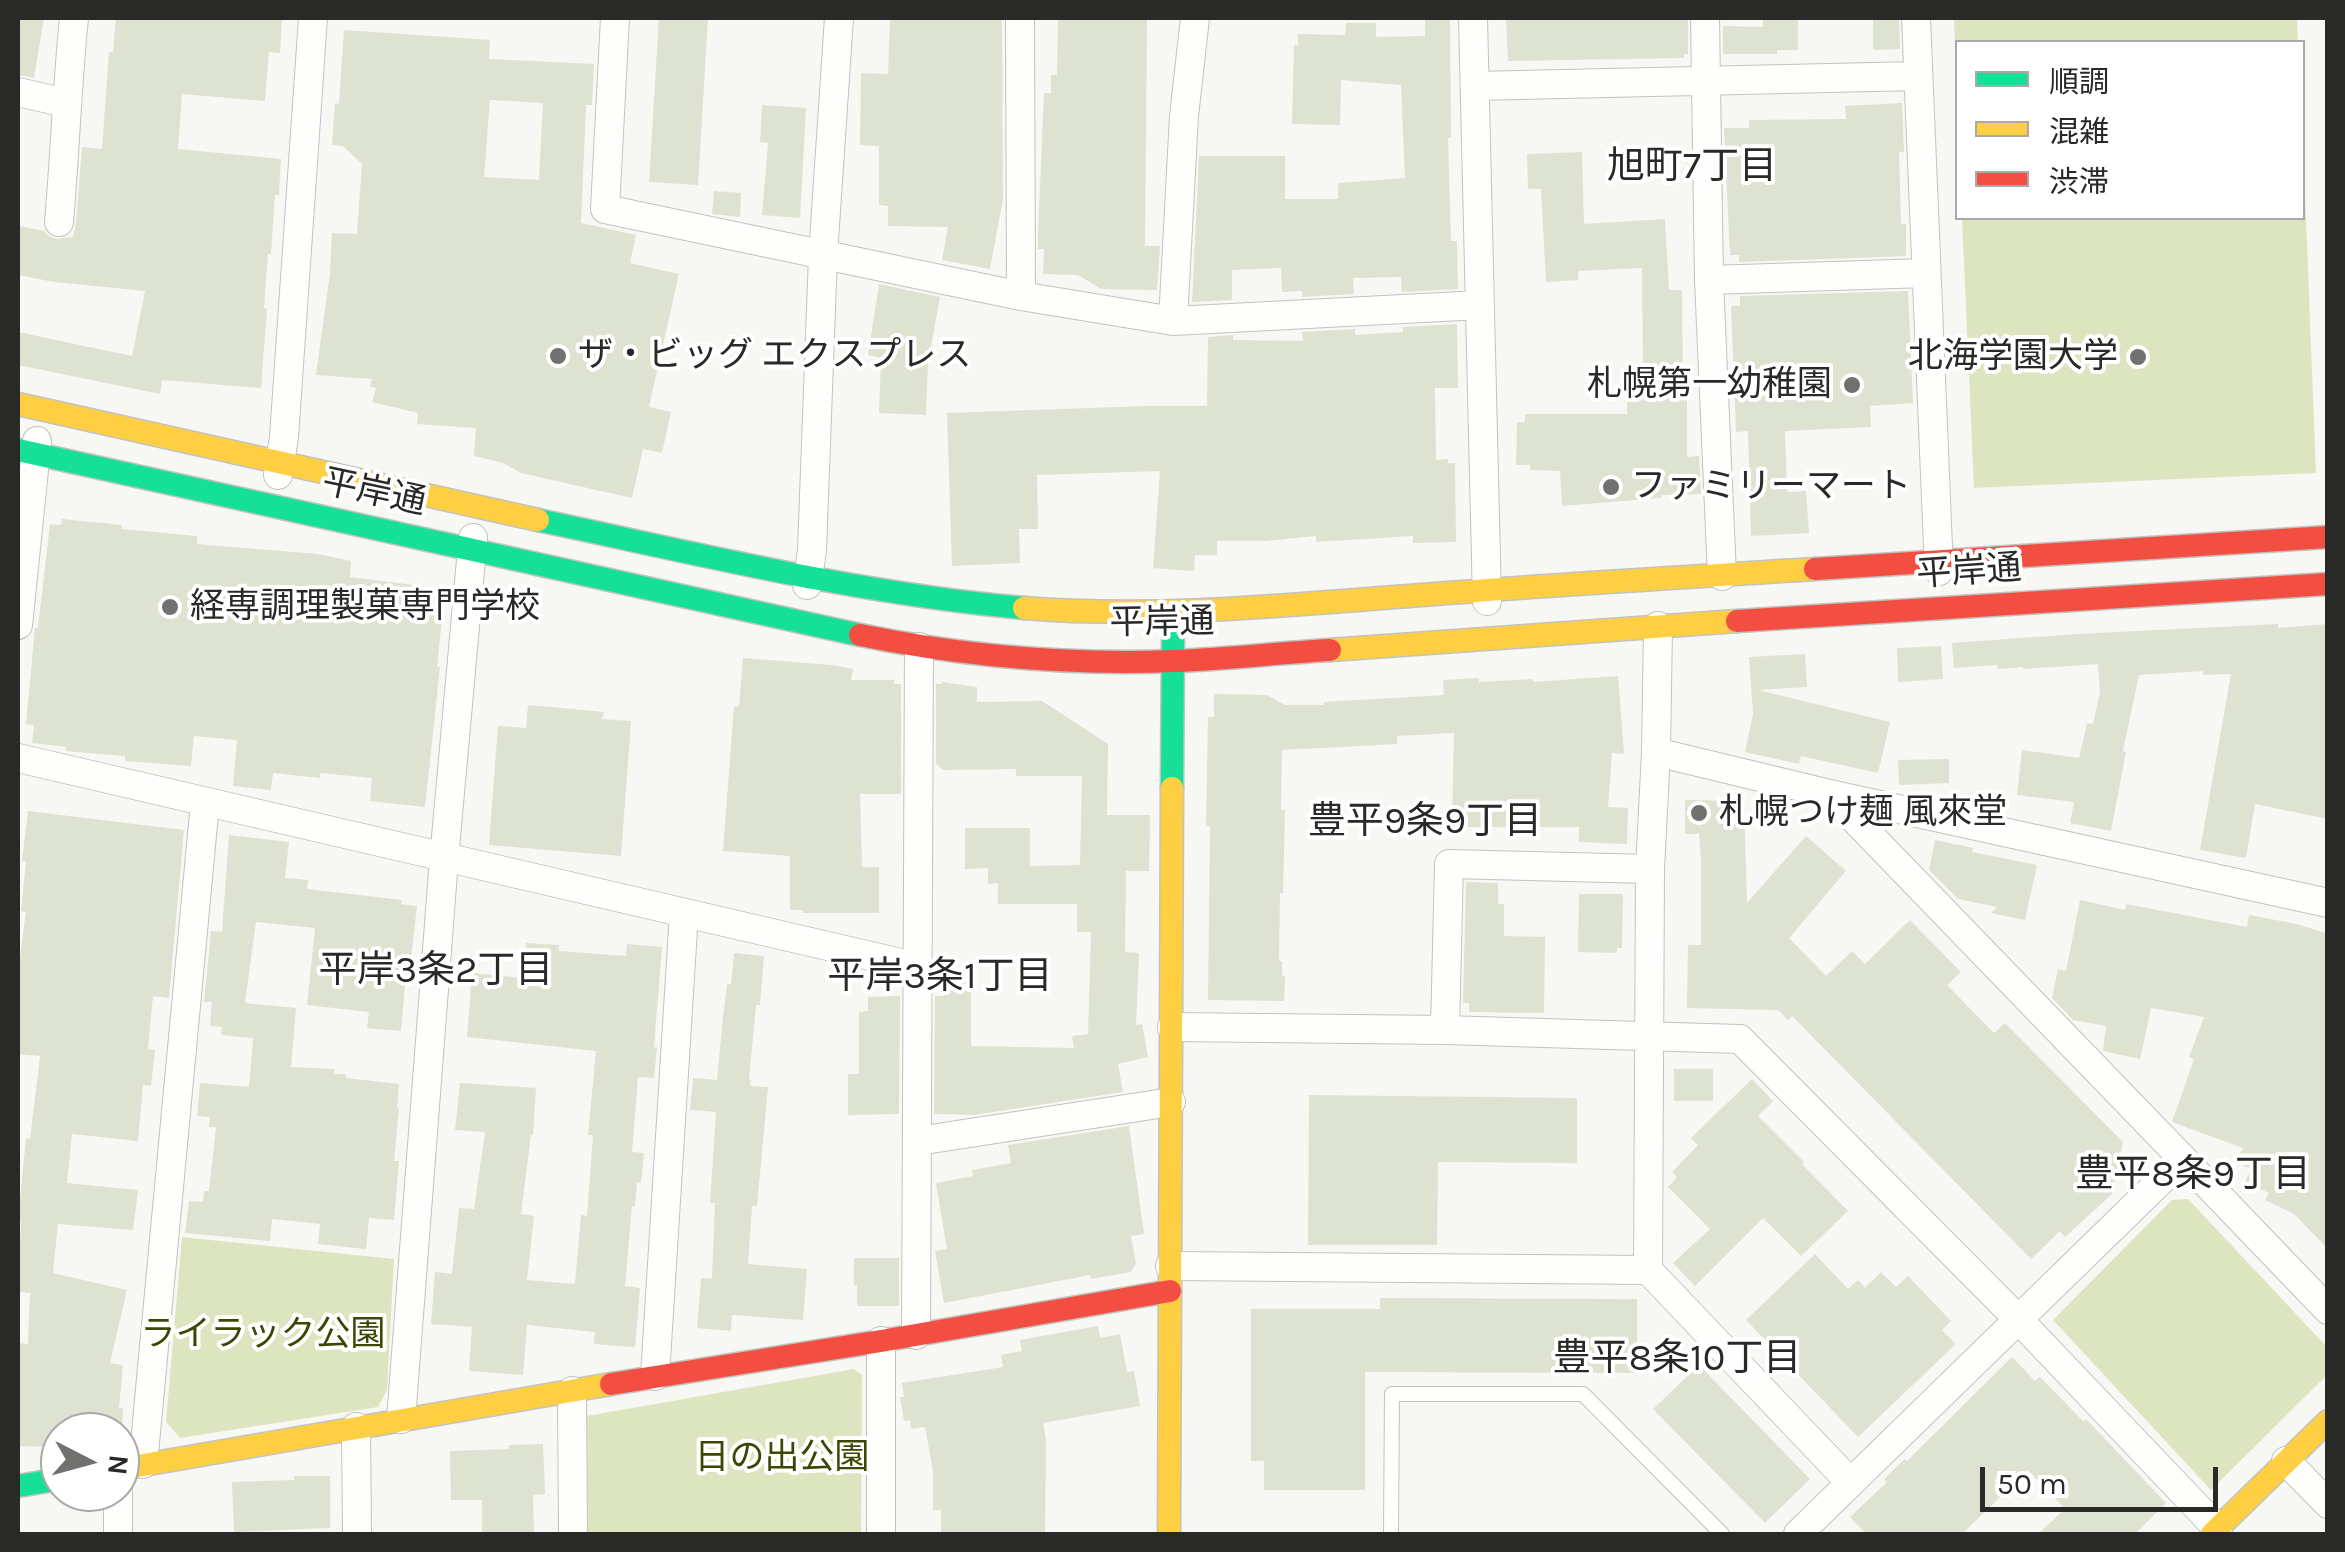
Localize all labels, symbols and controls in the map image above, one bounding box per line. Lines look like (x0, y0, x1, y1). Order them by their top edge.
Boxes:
legend (1955, 40, 2305, 220)
text: 順調 (2049, 64, 2109, 100)
text: 混雑 (2049, 114, 2109, 150)
district label: 旭町7丁目 (1607, 144, 1777, 190)
text: 渋滞 (2049, 164, 2109, 200)
place label: ザ・ビッグ エクスプレス (578, 335, 971, 377)
place label: 北海学園大学 (1908, 336, 2118, 378)
marker: ザ・ビッグ エクスプレス (547, 345, 569, 367)
marker: 北海学園大学 (2127, 346, 2149, 368)
place label: 札幌第一幼稚園 (1587, 364, 1832, 406)
marker: 札幌第一幼稚園 (1841, 374, 1863, 396)
street label: 平岸通 (318, 462, 430, 524)
place label: ファミリーマート (1631, 466, 1911, 508)
marker: ファミリーマート (1600, 476, 1622, 498)
street label: 平岸通 (1915, 547, 2023, 597)
place label: 経専調理製菓専門学校 (190, 586, 540, 628)
marker: 経専調理製菓専門学校 (159, 596, 181, 618)
street label: 平岸通 (1109, 601, 1215, 645)
place label: 札幌つけ麺 風來堂 (1719, 792, 2007, 834)
district label: 豊平9条9丁目 (1308, 799, 1542, 845)
marker: 札幌つけ麺 風來堂 (1688, 802, 1710, 824)
district label: 平岸3条2丁目 (319, 948, 553, 994)
district label: 平岸3条1丁目 (828, 954, 1052, 1000)
district label: 豊平8条9丁目 (2075, 1152, 2311, 1198)
park label: ライラック公園 (141, 1314, 385, 1356)
district label: 豊平8条10丁目 (1553, 1336, 1801, 1382)
north arrow (40, 1412, 140, 1512)
park label: 日の出公園 (695, 1437, 869, 1479)
scale bar (1985, 1447, 2222, 1509)
text: N (101, 1453, 136, 1477)
text: 50 m (1997, 1466, 2067, 1502)

